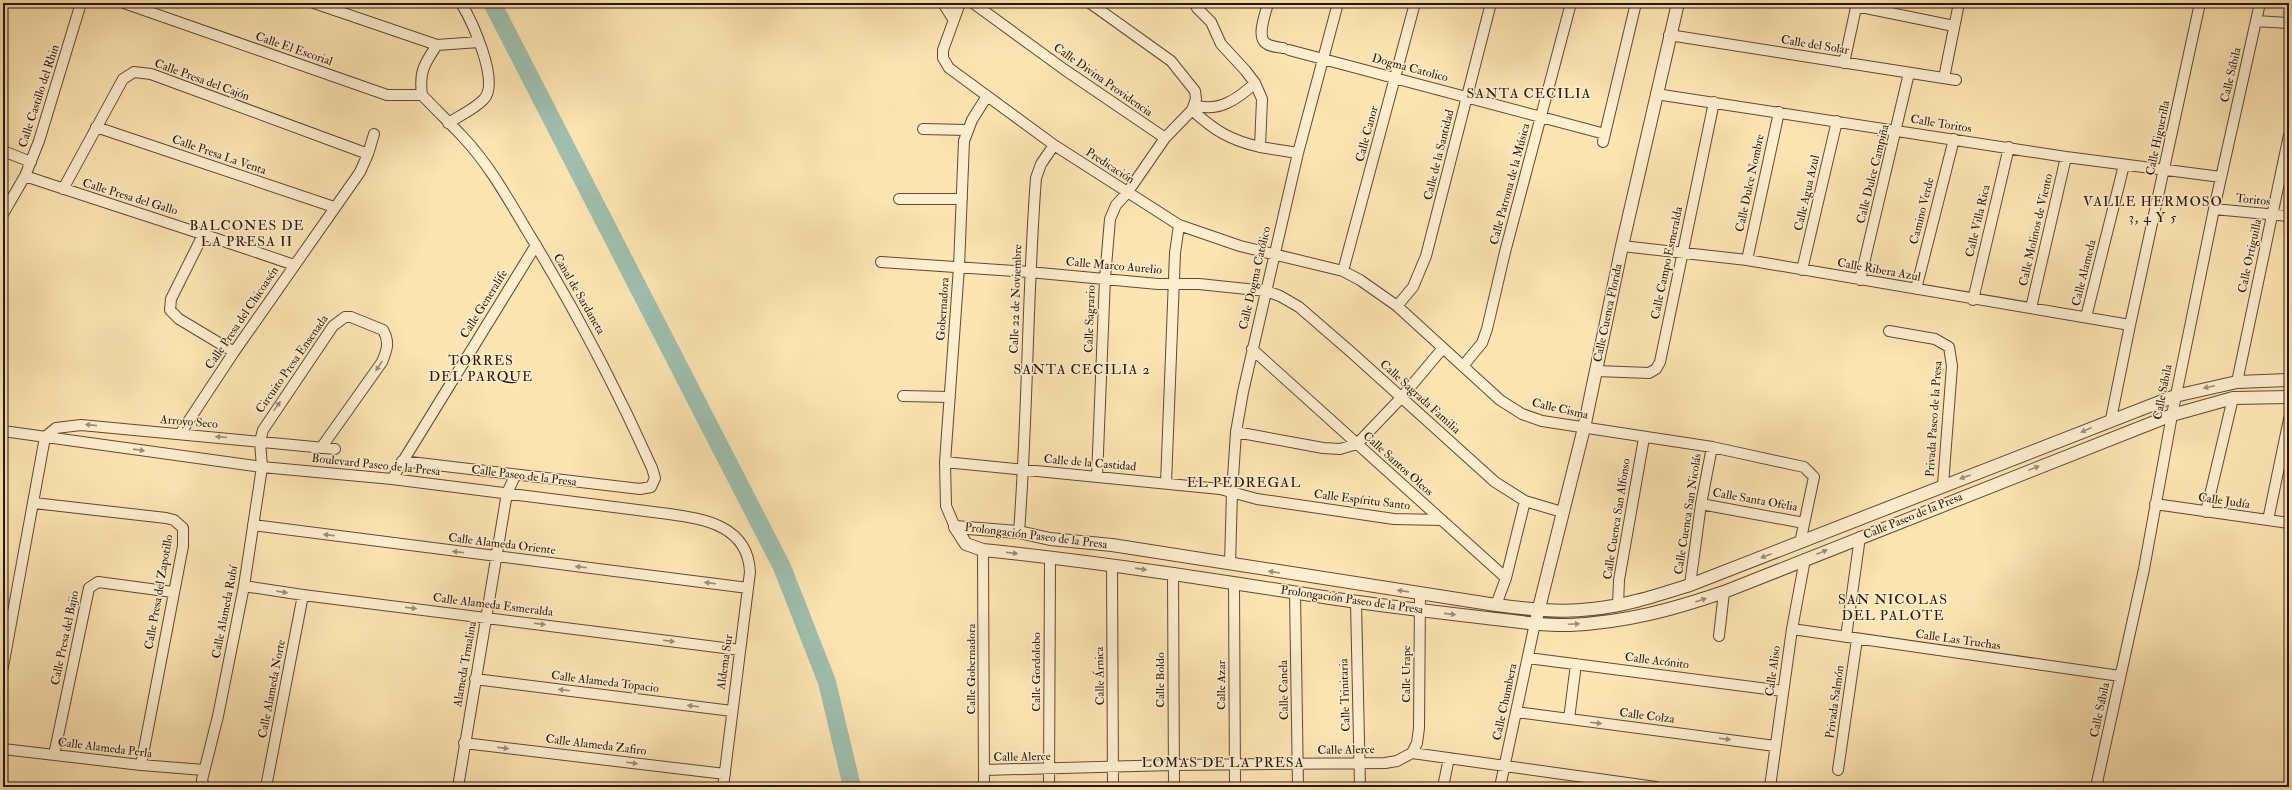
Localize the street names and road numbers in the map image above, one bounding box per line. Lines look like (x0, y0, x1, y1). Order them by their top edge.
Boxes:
street label: Calle El Escorial (253, 29, 335, 69)
street label: Calle del Solar (1780, 32, 1851, 58)
street label: Calle Divina Providencia (1051, 40, 1156, 120)
street label: Calle Castillo del Rhin (15, 43, 63, 149)
street label: Calle Sábila (2217, 45, 2245, 104)
street label: Dogma Catolico (1370, 51, 1450, 85)
street label: Calle Presa del Cajón (152, 56, 252, 104)
street label: Calle Higuerilla (2143, 98, 2173, 177)
street label: Calle Canor (1352, 104, 1382, 164)
street label: Calle de la Santidad (1420, 108, 1458, 202)
street label: Calle Toritos (1909, 112, 1973, 136)
street label: Calle Patrona de la Música (1487, 120, 1534, 246)
street label: Calle Dulce Campiña (1853, 122, 1893, 225)
street label: Calle Presa La Venta (170, 132, 269, 179)
street label: Calle Dulce Nombre (1732, 133, 1768, 233)
street label: Predicación (1083, 145, 1137, 187)
street label: Calle Agua Azul (1791, 154, 1823, 232)
street label: Calle Molinos de Viento (2016, 172, 2056, 288)
street label: Calle Presa del Gallo (81, 175, 180, 219)
street label: Camino Verde (1906, 176, 1938, 246)
street label: Calle Villa Rica (1962, 182, 1994, 259)
street label: Toritos (2235, 191, 2271, 209)
street label: Calle Campo Esmeralda (1648, 204, 1687, 321)
street label: Calle Ortiguilla (2235, 217, 2265, 294)
street label: Calle Dogma Católico (1236, 225, 1274, 331)
street label: Calle Alameda (2068, 237, 2100, 308)
street label: Calle 22 de Noviembre (1007, 244, 1025, 354)
street label: Canal de Sardaneta (550, 251, 609, 338)
street label: Calle Marco Aurelio (1065, 254, 1163, 278)
street label: Calle Ribera Azul (1836, 255, 1922, 285)
street label: Calle Cuenca Florida (1590, 261, 1626, 364)
street label: Calle Presa del Chicoasén (202, 264, 282, 372)
street label: Calle Generalife (457, 267, 511, 341)
street label: Gobernadora (933, 276, 953, 341)
street label: Calle Sagrario (1081, 285, 1099, 353)
street label: Circuito Presa Ensenada (252, 311, 332, 416)
street label: Calle Sagrada Familia (1377, 357, 1464, 438)
street label: Privada Paseo de la Presa (1922, 359, 1946, 478)
street label: Calle Sábila (2150, 362, 2176, 421)
street label: Calle Cisma (1530, 395, 1591, 423)
street label: Arroyo Seco (158, 412, 219, 432)
street label: Calle Santos Oleos (1360, 429, 1436, 499)
street label: Boulevard Paseo de la Presa (311, 451, 442, 479)
street label: Calle de la Castidad (1043, 451, 1137, 475)
street label: Calle Cuenca San Nicolás (1671, 452, 1705, 576)
street label: Calle Cuenca San Alfonso (1600, 457, 1634, 581)
street label: Calle Paseo de la Presa (471, 462, 578, 490)
street label: Calle Santa Ofelia (1711, 485, 1800, 515)
street label: Calle Espíritu Santo (1313, 487, 1411, 513)
street label: Calle Paseo de la Presa (1861, 489, 1966, 543)
street label: Calle Judía (2197, 490, 2252, 512)
street label: Prolongación Paseo de la Presa (964, 520, 1109, 552)
street label: Calle Alameda Oriente (447, 530, 557, 558)
street label: Calle Presa del Zapotillo (141, 533, 177, 651)
street label: Calle Alameda Rubí (209, 564, 242, 660)
street label: Prolongación Paseo de la Presa (1280, 583, 1425, 618)
street label: Calle Presa del Bajio (48, 589, 82, 687)
street label: Calle Alameda Esmeralda (432, 590, 555, 620)
street label: Alameda Trmalina (450, 619, 480, 709)
street label: Calle Gobernadora (964, 623, 979, 714)
street label: Calle Las Truchas (1914, 627, 2002, 653)
street label: Calle Gordolobo (1029, 632, 1044, 712)
street label: Aldema Sur (714, 633, 736, 692)
street label: Calle Alameda Norte (255, 638, 289, 740)
street label: Calle Aliso (1762, 644, 1784, 697)
street label: Calle Urape (1399, 645, 1414, 703)
street label: Calle Árnica (1092, 646, 1108, 705)
street label: Calle Acónito (1624, 650, 1690, 672)
street label: Calle Boldo (1153, 652, 1168, 708)
street label: Calle Trinitaria (1336, 657, 1354, 732)
street label: Calle Azar (1214, 659, 1229, 710)
street label: Calle Canela (1276, 659, 1292, 720)
street label: Calle Chumbera (1490, 661, 1521, 742)
street label: Privada Salmón (1822, 664, 1848, 740)
street label: Calle Alameda Topacio (550, 668, 660, 696)
street label: Calle Sábila (2087, 680, 2113, 739)
street label: Calle Colza (1618, 705, 1677, 727)
street label: Calle Alameda Zafiro (545, 731, 647, 759)
street label: Calle Alameda Perla (57, 735, 154, 761)
street label: Calle Alerce (1317, 742, 1375, 758)
street label: Calle Alerce (993, 749, 1051, 765)

